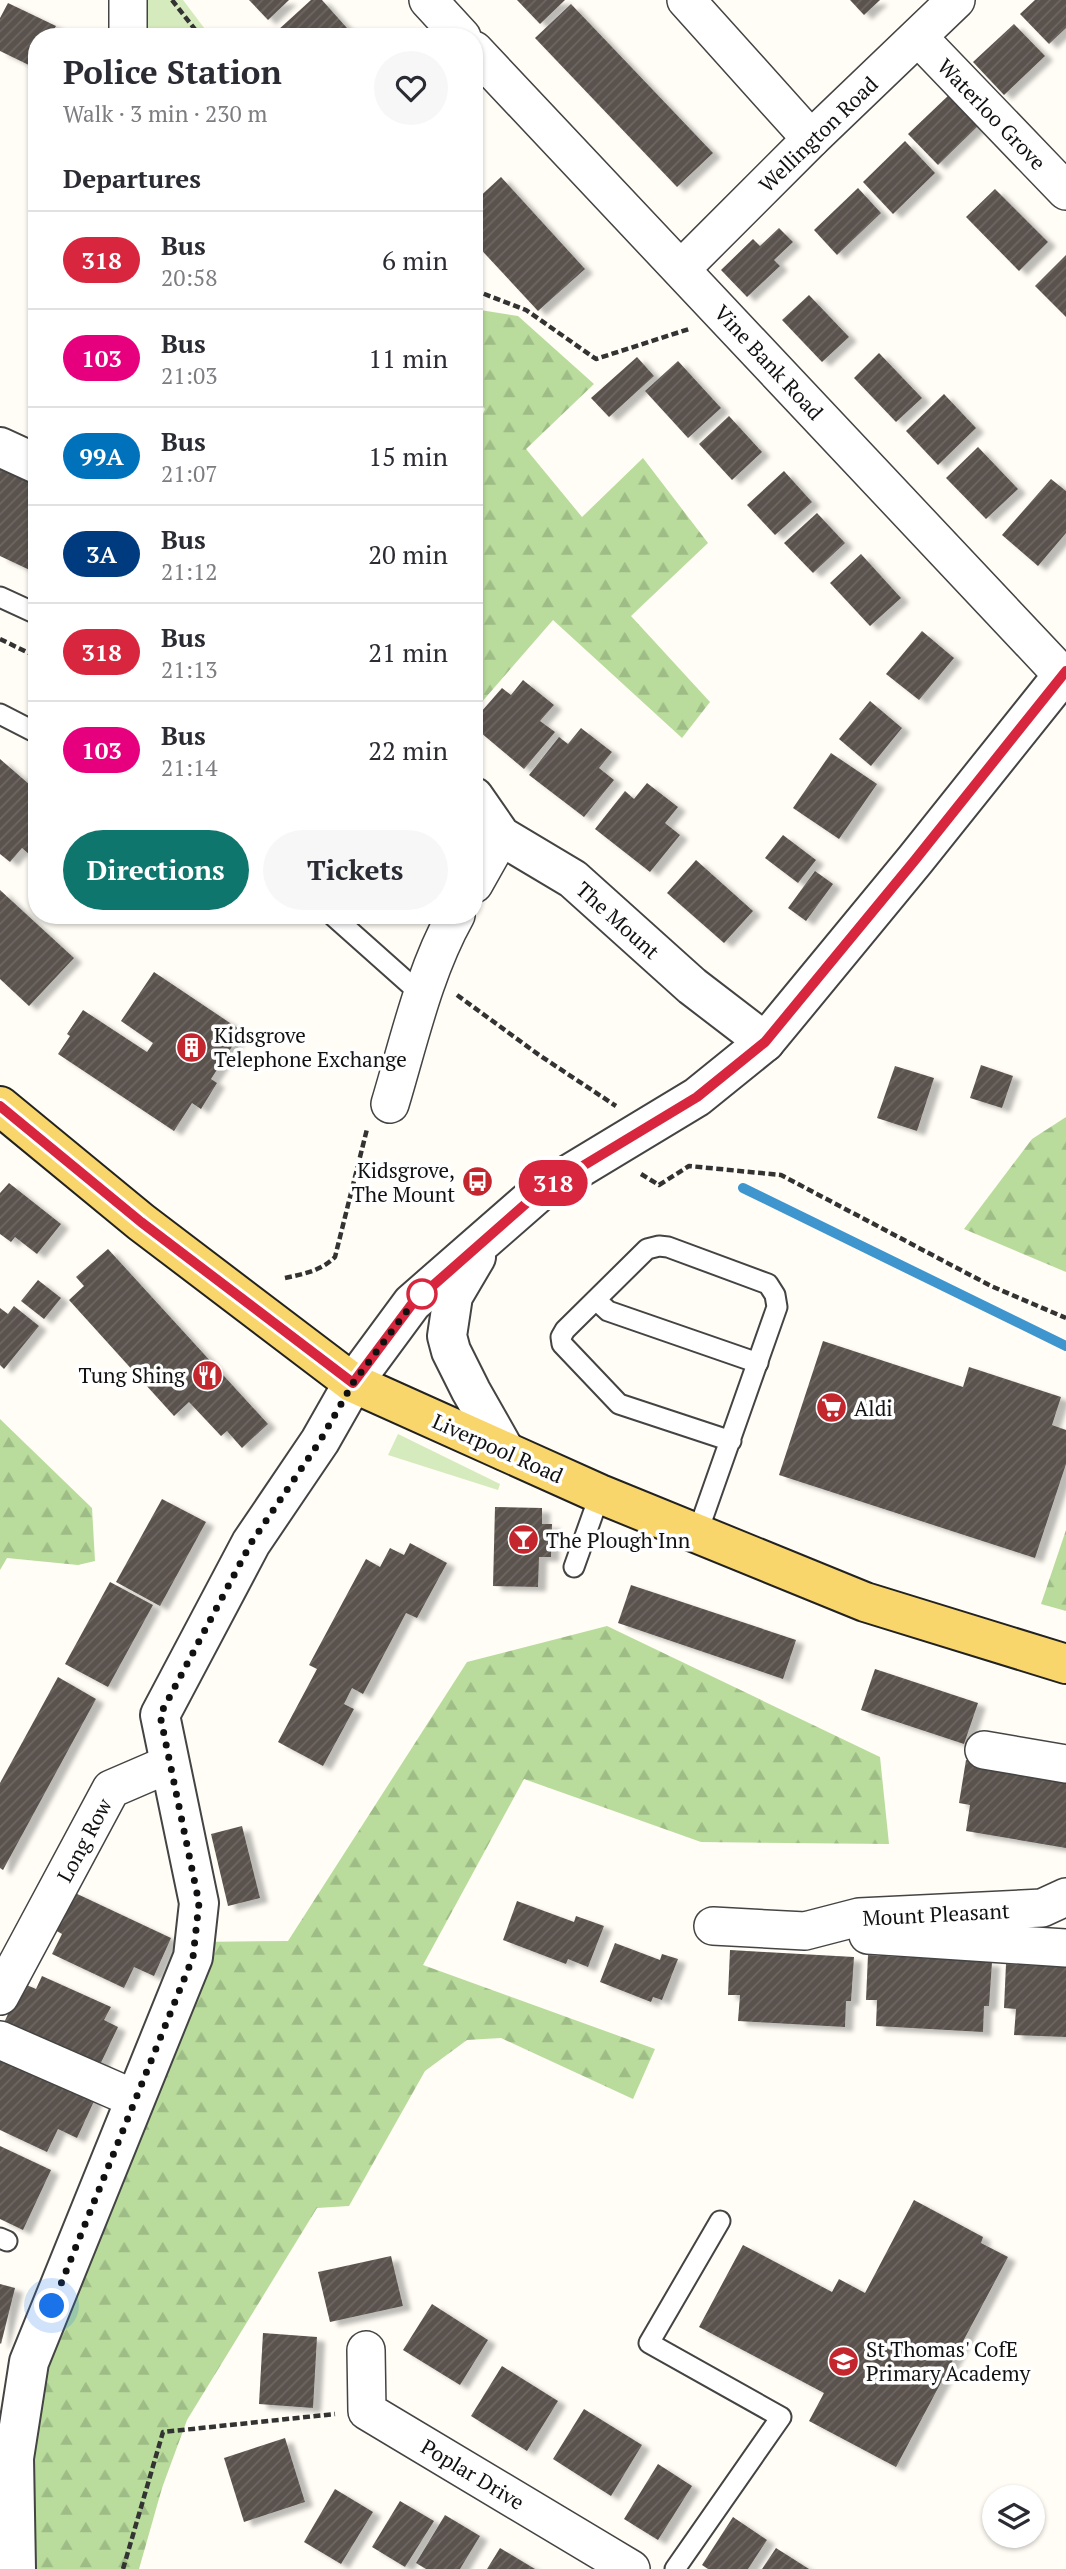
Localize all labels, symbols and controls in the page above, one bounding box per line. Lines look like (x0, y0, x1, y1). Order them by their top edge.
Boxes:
text: Police Station (63, 50, 282, 93)
button: heart (374, 51, 448, 125)
street label: Waterloo Grove (932, 52, 1052, 176)
street label: Wellington Road (752, 70, 884, 198)
text: Walk · 3 min · 230 m (63, 98, 267, 129)
text: Departures (63, 161, 201, 195)
text: Bus (161, 228, 206, 262)
text: 6 min (382, 243, 448, 277)
text: 318 (81, 244, 122, 276)
text: 20:58 (161, 262, 218, 293)
street label: Vine Bank Road (708, 298, 830, 426)
text: Bus (161, 326, 206, 360)
text: 11 min (368, 341, 448, 375)
text: 103 (81, 342, 122, 374)
text: 21:03 (161, 360, 218, 391)
text: Bus (161, 424, 206, 458)
text: 15 min (368, 439, 448, 473)
text: 99A (79, 440, 124, 472)
text: 21:07 (161, 458, 218, 489)
text: Bus (161, 522, 206, 556)
text: 20 min (368, 537, 448, 571)
text: 3A (86, 538, 117, 570)
text: 21:12 (161, 556, 218, 587)
text: Bus (161, 620, 206, 654)
text: 21 min (368, 635, 448, 669)
text: 318 (81, 636, 122, 668)
text: 21:13 (161, 654, 218, 685)
text: Bus (161, 718, 206, 752)
text: 22 min (368, 733, 448, 767)
text: 103 (81, 734, 122, 766)
text: 21:14 (161, 752, 218, 783)
button: Directions (63, 830, 249, 910)
button: Tickets (263, 830, 448, 910)
street label: The Mount (570, 875, 666, 965)
place label: Kidsgrove Telephone Exchange (214, 1021, 407, 1073)
building icon: Kidsgrove Telephone Exchange (174, 1030, 208, 1064)
place label: Kidsgrove, The Mount (352, 1156, 455, 1208)
line badge: 318 (513, 1160, 593, 1206)
bus stop icon: Kidsgrove, The Mount (461, 1165, 495, 1199)
text: 318 (533, 1167, 573, 1199)
unlabelled marker (407, 1279, 437, 1309)
restaurant icon: Tung Shing (191, 1358, 225, 1392)
place label: Tung Shing (79, 1361, 186, 1389)
supermarket icon: Aldi (814, 1391, 848, 1425)
place label: Aldi (854, 1394, 893, 1422)
street label: Liverpool Road (428, 1407, 568, 1489)
bar icon: The Plough Inn (506, 1523, 540, 1557)
place label: The Plough Inn (546, 1526, 691, 1554)
street label: Long Row (50, 1792, 118, 1887)
street label: Mount Pleasant (862, 1896, 1010, 1932)
your location (34, 2288, 69, 2323)
place label: St Thomas' CofE Primary Academy (866, 2335, 1031, 2387)
school or university icon: St Thomas' CofE Primary Academy (826, 2344, 860, 2378)
street label: Poplar Drive (416, 2432, 530, 2516)
map controls (982, 2485, 1045, 2548)
button: layers (982, 2485, 1045, 2548)

